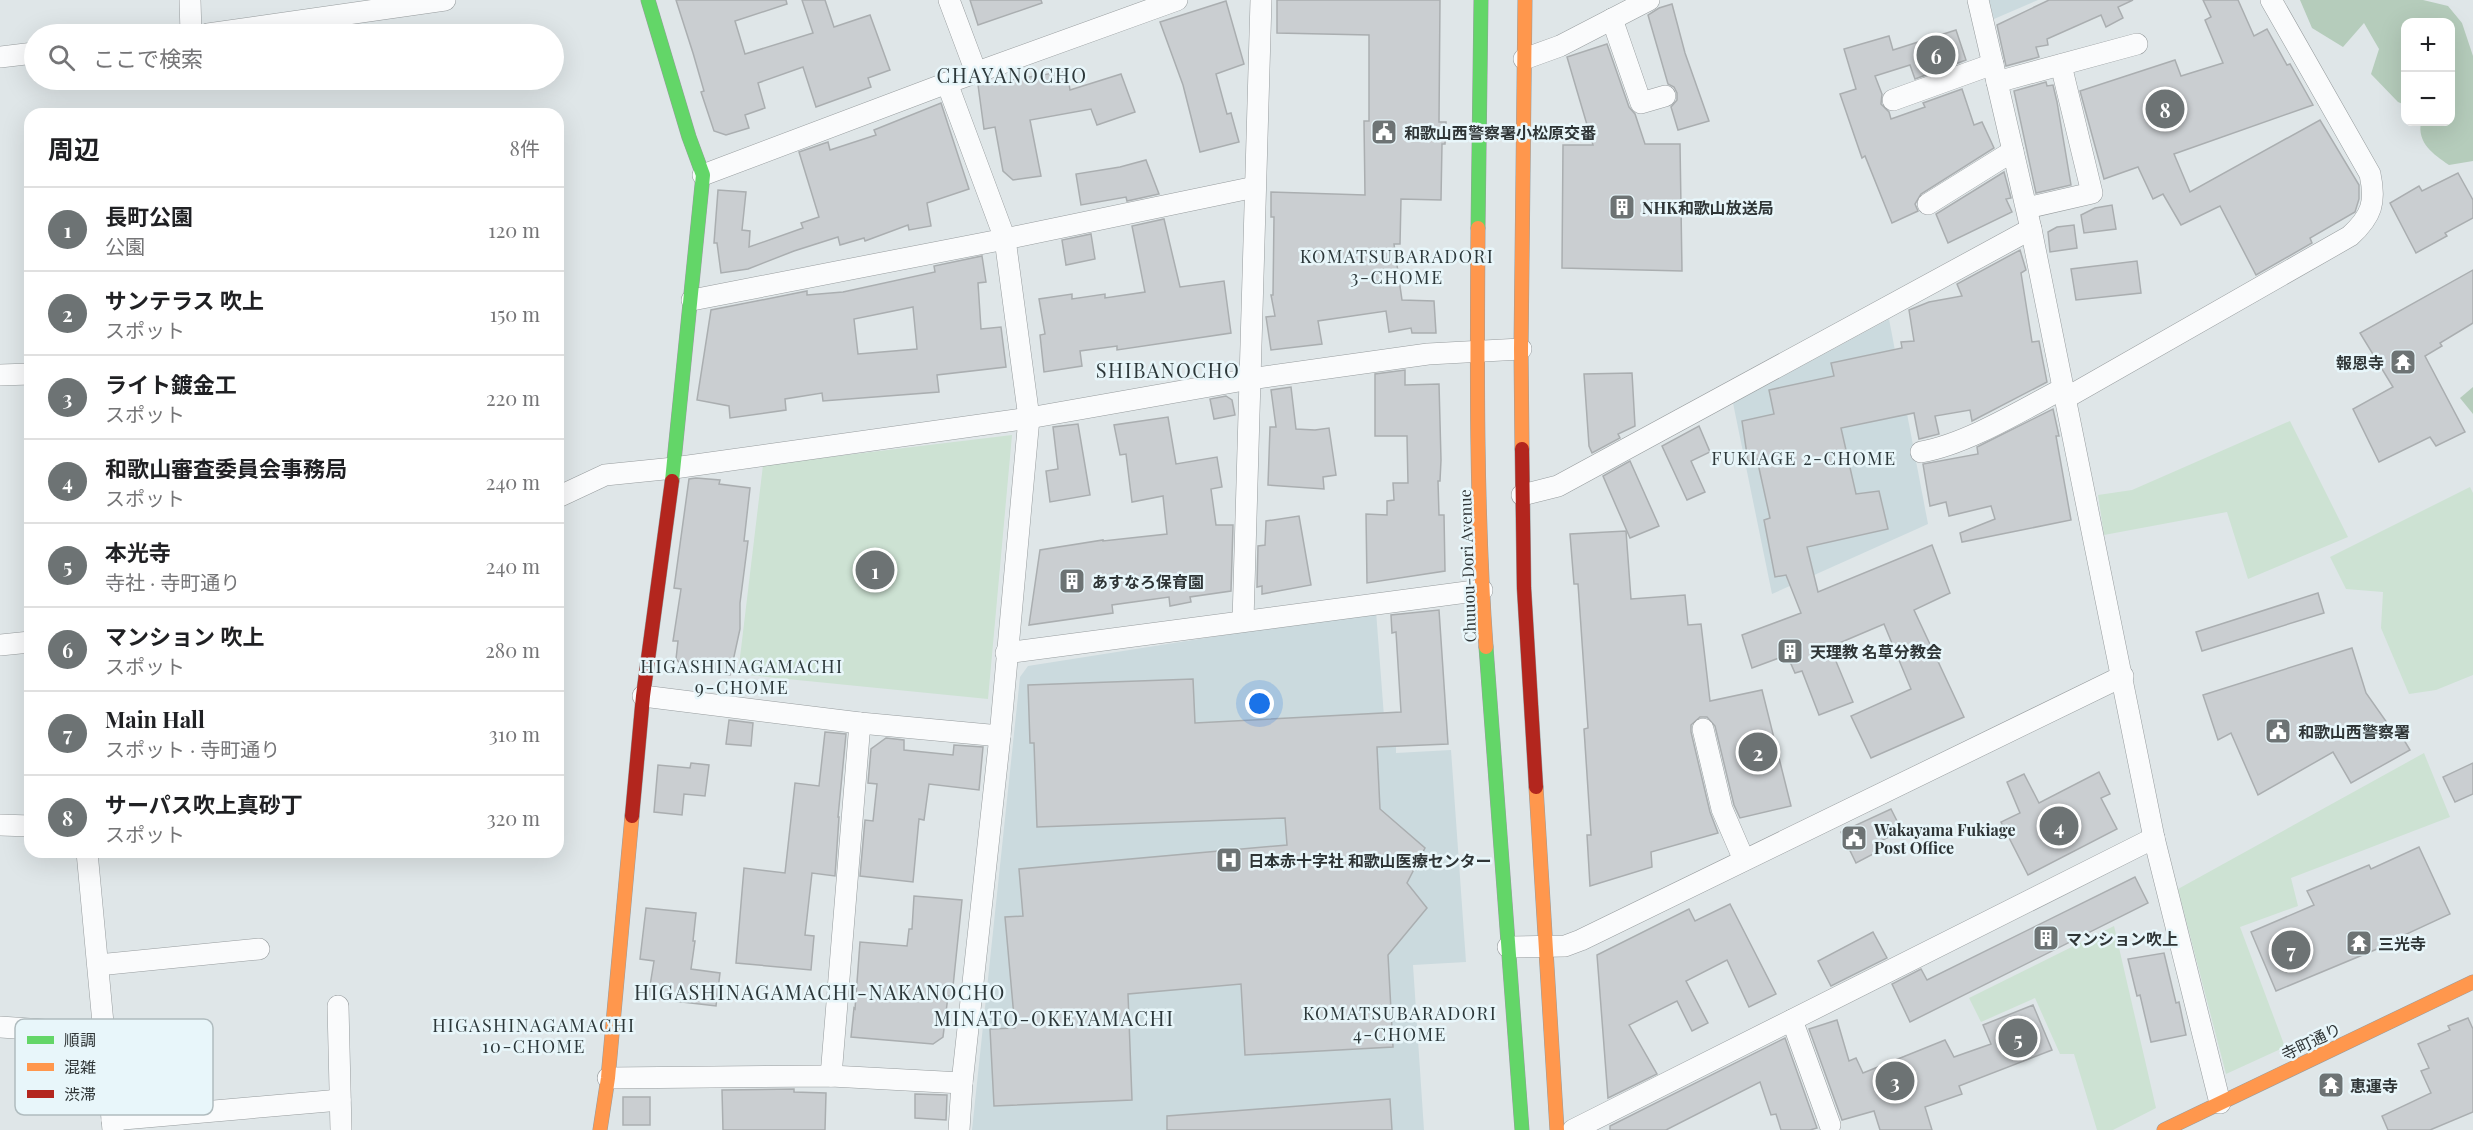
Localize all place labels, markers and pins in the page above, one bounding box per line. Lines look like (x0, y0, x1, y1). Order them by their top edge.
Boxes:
pin: 6 (1916, 32, 1956, 78)
pin: 8 (2146, 86, 2184, 132)
public building icon: 和歌山西警察署小松原交番 (1369, 117, 1399, 147)
place label: 和歌山西警察署小松原交番 (1404, 122, 1596, 143)
building icon: NHK和歌山放送局 (1607, 192, 1637, 222)
place label: NHK和歌山放送局 (1642, 197, 1774, 218)
temple icon: 報恩寺 (2388, 347, 2418, 377)
place label: 報恩寺 (2336, 352, 2384, 373)
pin: 1 (856, 548, 894, 592)
building icon: あすなろ保育園 (1057, 566, 1087, 596)
place label: あすなろ保育園 (1092, 571, 1204, 592)
building icon: 天理教 名草分教会 (1775, 636, 1805, 666)
place label: 天理教 名草分教会 (1810, 641, 1942, 662)
public building icon: 和歌山西警察署 (2263, 716, 2293, 746)
place label: 和歌山西警察署 (2298, 721, 2410, 742)
pin: 2 (1738, 730, 1778, 774)
pin: 4 (2040, 804, 2078, 848)
place label: Wakayama Fukiage Post Office (1873, 819, 2015, 858)
public building icon: Wakayama Fukiage Post Office (1839, 823, 1869, 853)
hospital icon: 日本赤十字社 和歌山医療センター (1214, 845, 1244, 875)
place label: 日本赤十字社 和歌山医療センター (1248, 850, 1492, 871)
building icon: マンション吹上 (2031, 923, 2061, 953)
place label: マンション吹上 (2066, 928, 2178, 949)
pin: 7 (2272, 928, 2310, 972)
temple icon: 三光寺 (2344, 928, 2374, 958)
place label: 三光寺 (2378, 933, 2426, 954)
pin: 5 (1998, 1016, 2038, 1060)
pin: 3 (1876, 1058, 1914, 1104)
temple icon: 恵運寺 (2316, 1070, 2346, 1100)
place label: 恵運寺 (2350, 1075, 2398, 1096)

